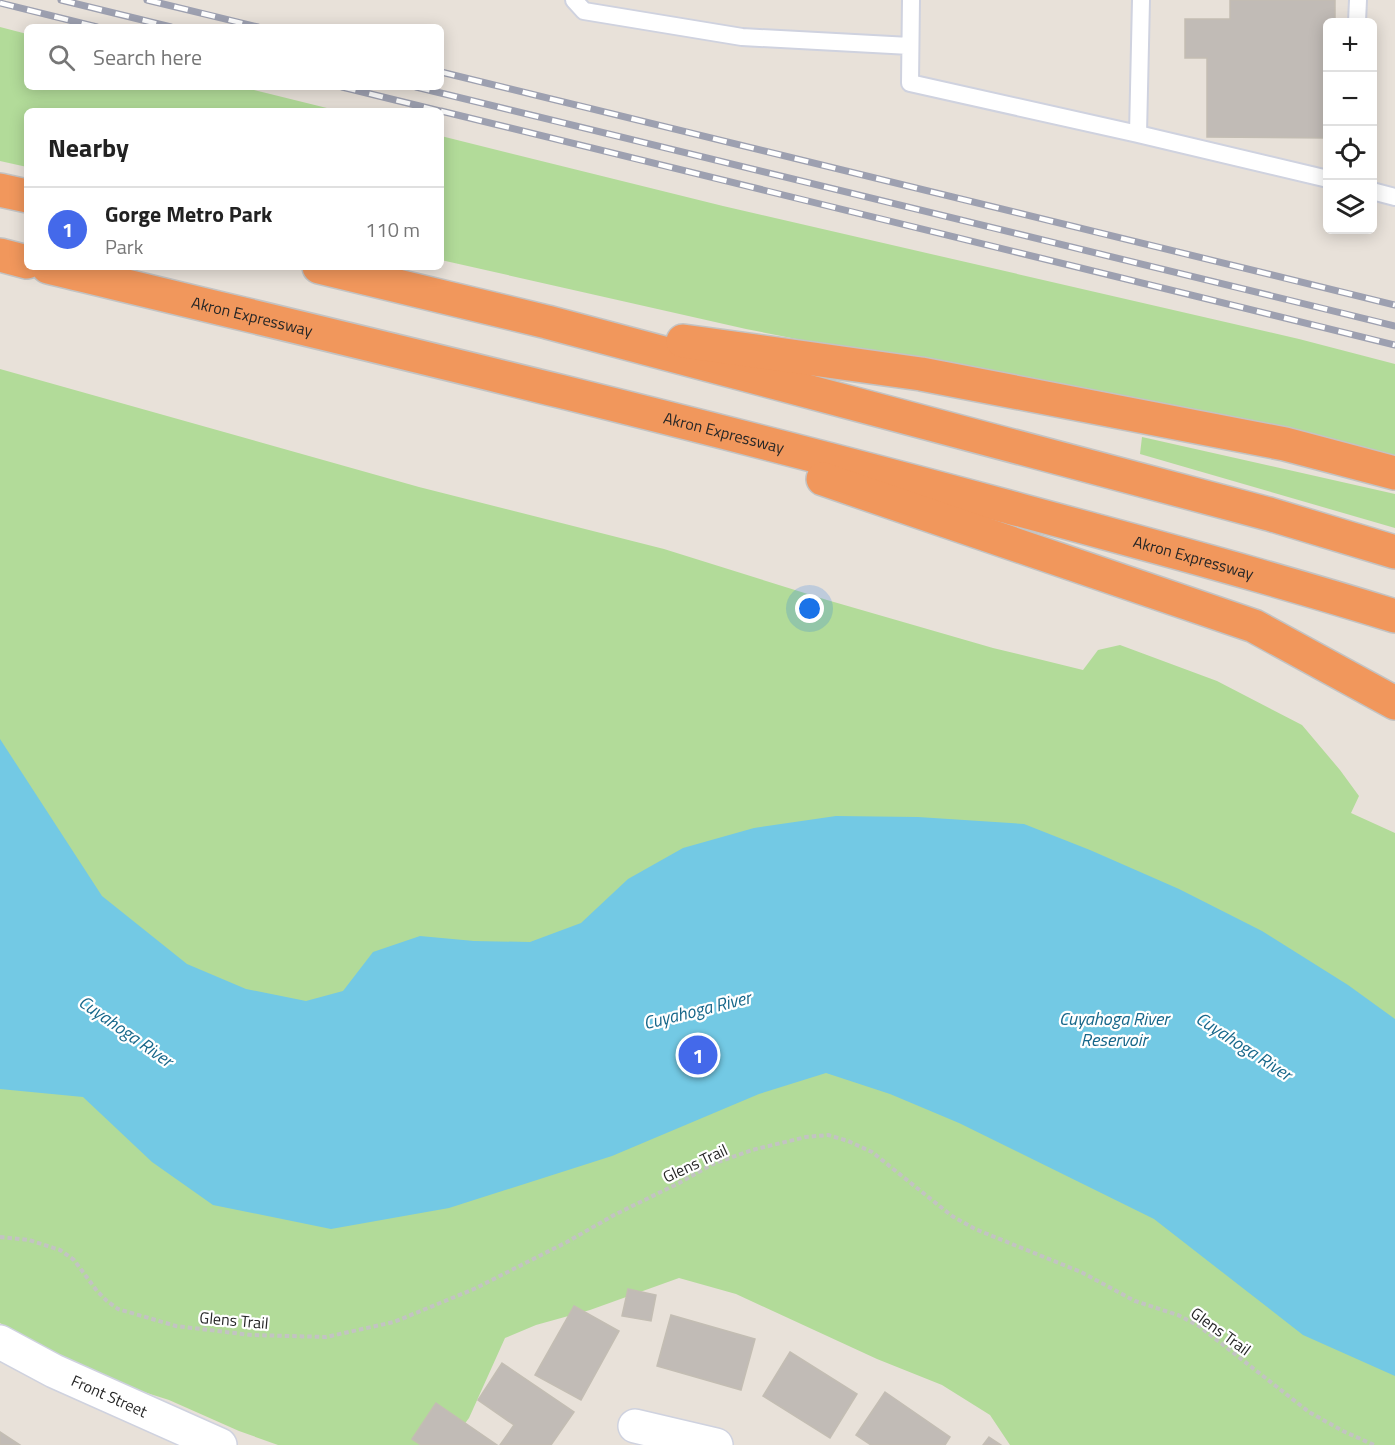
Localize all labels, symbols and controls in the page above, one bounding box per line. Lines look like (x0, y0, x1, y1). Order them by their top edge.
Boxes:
map controls (1323, 18, 1377, 234)
button: + (1323, 18, 1377, 72)
search box (24, 24, 444, 90)
text: Search here (93, 40, 202, 74)
icon: search (45, 41, 78, 74)
button: − (1323, 72, 1377, 126)
button: locate (1323, 126, 1377, 180)
text: Nearby (48, 128, 129, 167)
button: layers (1323, 180, 1377, 234)
text: Gorge Metro Park (105, 197, 272, 231)
text: 1 (62, 214, 73, 245)
text: 110 m (365, 214, 420, 245)
text: Park (105, 231, 143, 262)
street label: Akron Expressway (189, 290, 315, 342)
street label: Akron Expressway (661, 406, 787, 459)
street label: Akron Expressway (1131, 529, 1257, 586)
your location (795, 594, 824, 623)
water label: Cuyahoga River (640, 983, 756, 1036)
water label: Cuyahoga River (73, 988, 181, 1075)
water label: Cuyahoga River Reservoir (1059, 1005, 1171, 1053)
water label: Cuyahoga River (1191, 1005, 1299, 1088)
pin: 1 (678, 1032, 718, 1078)
street label: Glens Trail (659, 1138, 731, 1188)
street label: Glens Trail (1186, 1301, 1256, 1361)
street label: Glens Trail (199, 1305, 269, 1335)
street label: Front Street (68, 1368, 152, 1423)

